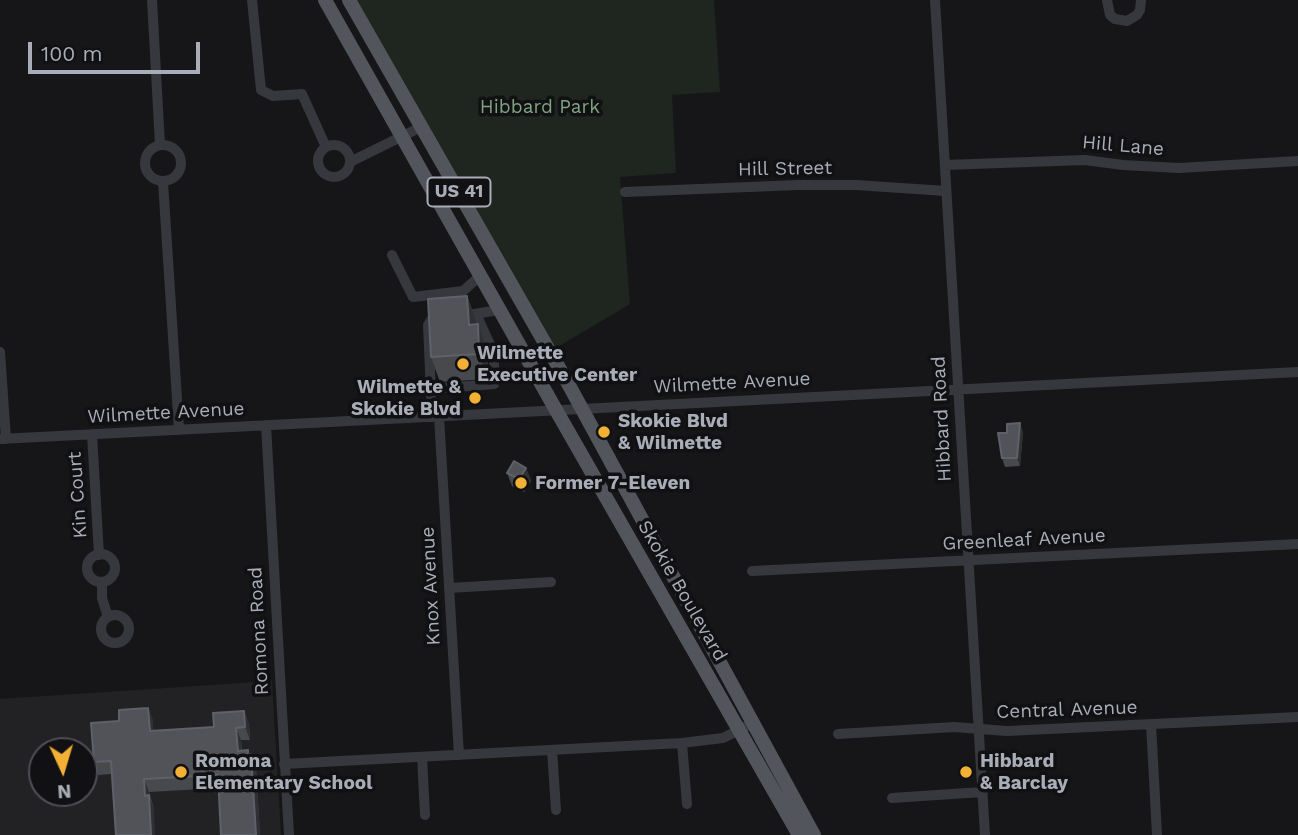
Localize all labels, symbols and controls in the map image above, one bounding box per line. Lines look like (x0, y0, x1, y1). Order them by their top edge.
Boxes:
scale bar (32, 28, 203, 72)
text: 100 m (41, 41, 103, 66)
park label: Hibbard Park (480, 96, 600, 118)
street label: Hill Lane (1081, 131, 1165, 161)
street label: Hill Street (738, 157, 832, 181)
road number: US 41 (428, 177, 490, 206)
place label: Wilmette Executive Center (477, 342, 637, 386)
marker: Wilmette Executive Center (455, 356, 471, 372)
street label: Hibbard Road (927, 356, 957, 482)
street label: Wilmette Avenue (653, 368, 811, 398)
place label: Wilmette & Skokie Blvd (351, 376, 461, 420)
marker: Wilmette & Skokie Blvd (467, 390, 483, 406)
street label: Wilmette Avenue (87, 398, 245, 428)
place label: Skokie Blvd & Wilmette (618, 410, 728, 454)
marker: Skokie Blvd & Wilmette (596, 424, 612, 440)
street label: Kin Court (64, 451, 92, 539)
place label: Former 7-Eleven (535, 472, 690, 494)
marker: Former 7-Eleven (513, 475, 529, 491)
street label: Skokie Boulevard (632, 516, 732, 666)
street label: Greenleaf Avenue (942, 524, 1106, 556)
street label: Knox Avenue (417, 526, 445, 646)
street label: Romona Road (244, 566, 274, 696)
street label: Central Avenue (996, 696, 1138, 724)
north arrow (28, 737, 98, 807)
place label: Romona Elementary School (195, 750, 372, 794)
place label: Hibbard & Barclay (980, 750, 1068, 794)
marker: Romona Elementary School (173, 764, 189, 780)
marker: Hibbard & Barclay (958, 764, 974, 780)
text: N (57, 779, 72, 803)

